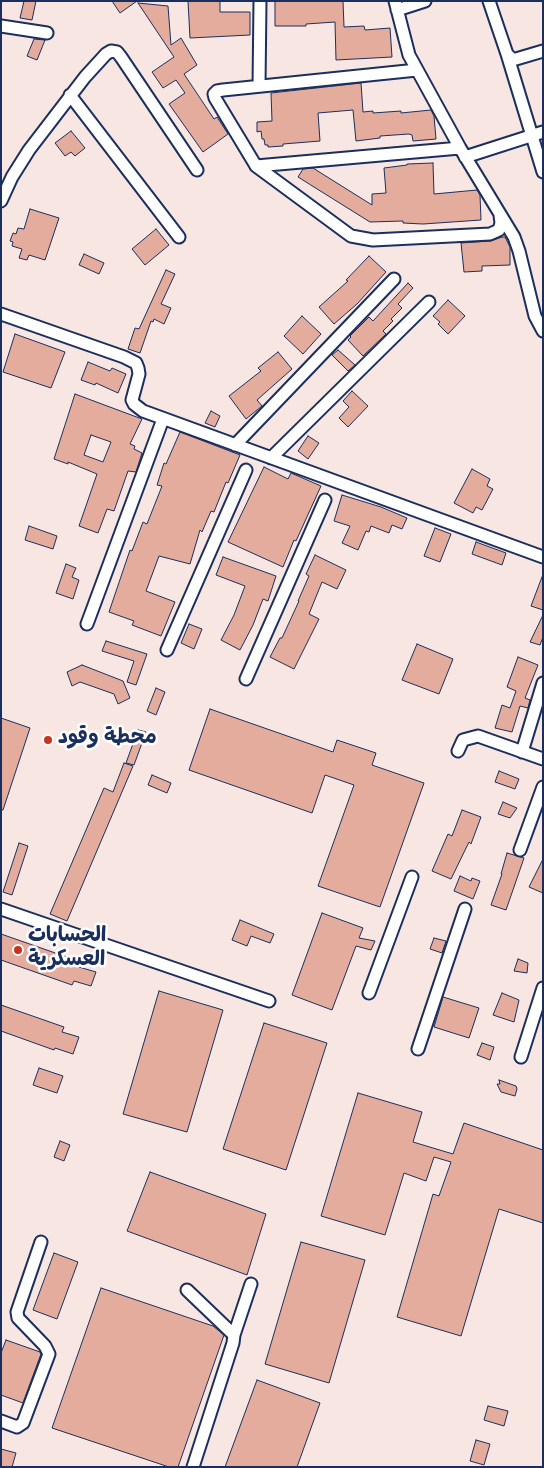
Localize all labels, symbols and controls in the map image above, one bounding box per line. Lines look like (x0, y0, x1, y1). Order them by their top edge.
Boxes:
place label: محطة وقود (58, 727, 157, 753)
marker: محطة وقود (42, 734, 54, 746)
place label: الحسابات العسكرية (28, 925, 106, 975)
marker: الحسابات العسكرية (12, 944, 24, 956)

